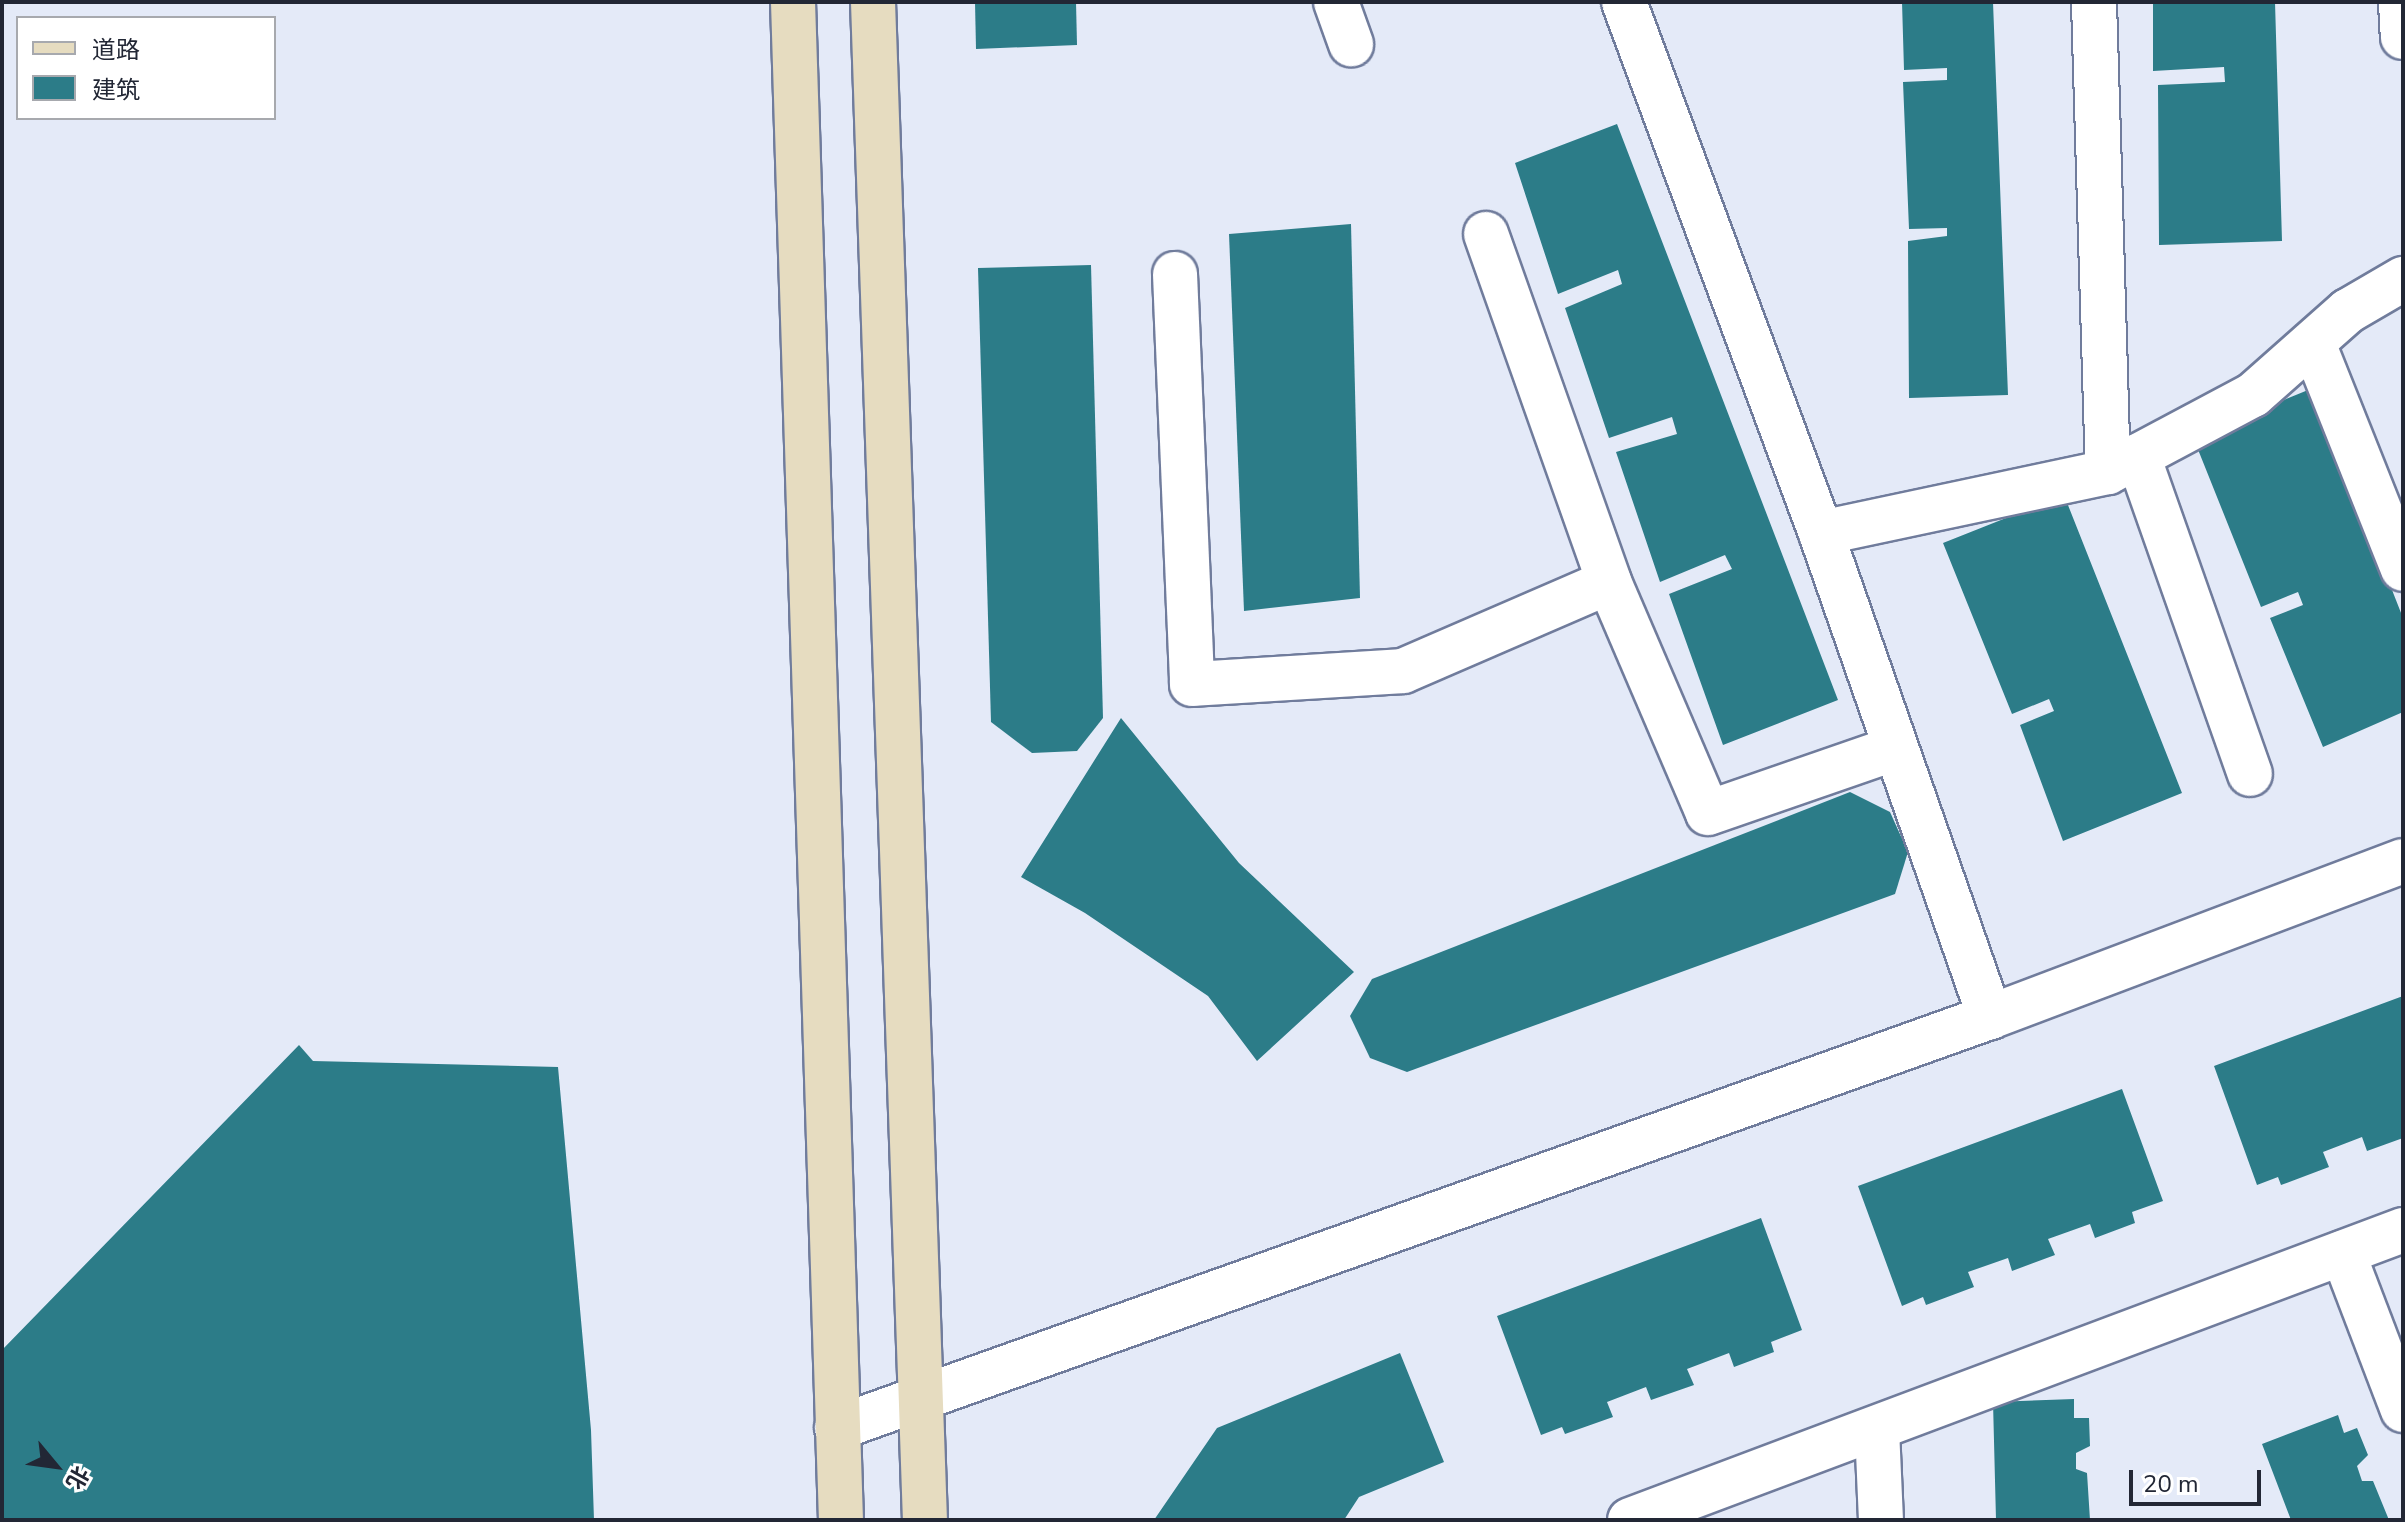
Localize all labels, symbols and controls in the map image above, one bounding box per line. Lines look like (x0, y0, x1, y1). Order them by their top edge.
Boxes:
legend (16, 16, 276, 120)
text: 道路 (92, 34, 140, 66)
text: 建筑 (92, 74, 140, 106)
north arrow (16, 1426, 96, 1506)
scale bar (2133, 1454, 2265, 1504)
text: 北 (59, 1461, 95, 1495)
text: 20 m (2143, 1468, 2199, 1500)

